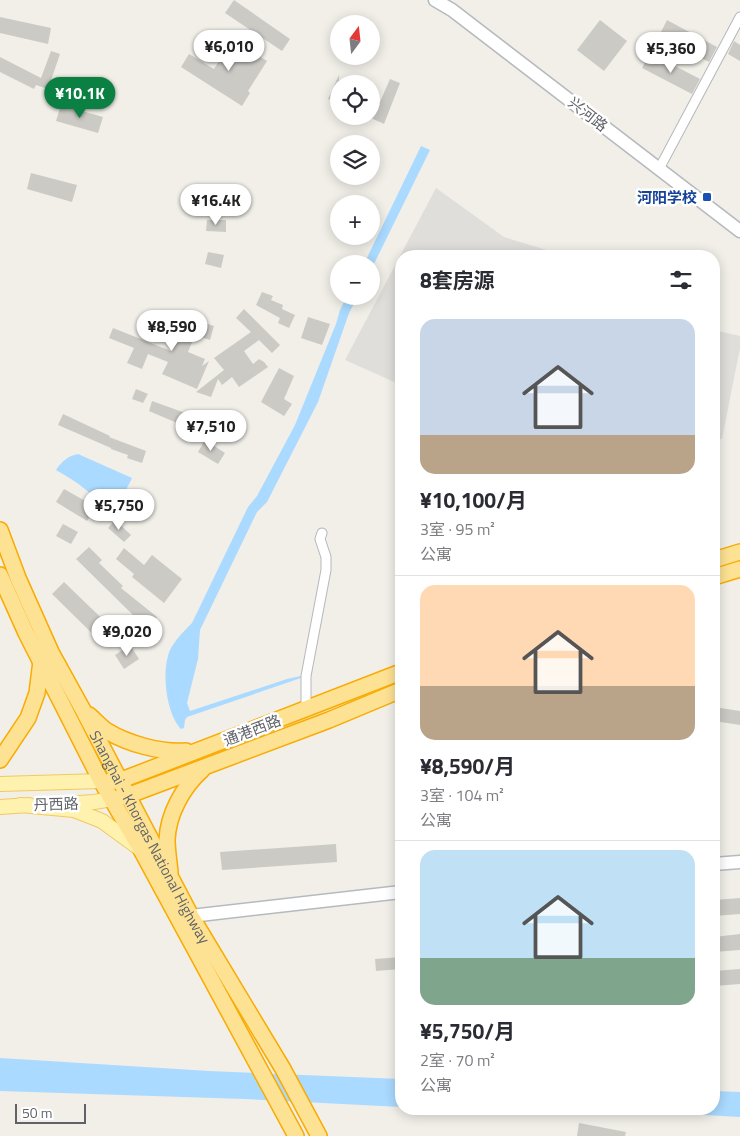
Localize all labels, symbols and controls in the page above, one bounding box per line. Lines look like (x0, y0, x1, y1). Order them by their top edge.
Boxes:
north arrow (330, 15, 380, 65)
map controls (330, 15, 380, 305)
pin: ¥6,010 (188, 30, 270, 72)
pin: ¥5,360 (630, 32, 712, 74)
text: ¥6,010 (204, 34, 254, 58)
text: ¥5,360 (646, 36, 696, 60)
button: locate (330, 75, 380, 125)
pin: ¥10.1K (39, 76, 121, 119)
text: ¥10.1K (55, 81, 105, 105)
street label: 兴河路 (563, 91, 613, 137)
button: layers (330, 135, 380, 185)
pin: ¥16.4K (175, 184, 257, 226)
place label: 河阳学校 (637, 186, 697, 209)
text: ¥16.4K (191, 188, 241, 212)
marker: 河阳学校 (701, 191, 713, 203)
button: + (330, 195, 380, 245)
button: − (330, 255, 380, 305)
text: 8套房源 (420, 264, 495, 296)
icon: filters (667, 266, 695, 294)
pin: ¥8,590 (131, 310, 213, 352)
text: ¥8,590 (147, 314, 197, 338)
icon: home (513, 352, 603, 442)
pin: ¥7,510 (170, 410, 252, 452)
text: ¥7,510 (186, 414, 236, 438)
text: ¥10,100/月 (420, 484, 527, 516)
pin: ¥5,750 (78, 488, 160, 531)
text: ¥5,750 (94, 493, 144, 517)
text: 3室 · 95 m² (420, 517, 495, 541)
text: 公寓 (420, 542, 452, 566)
pin: ¥9,020 (86, 614, 168, 657)
icon: home (513, 617, 603, 707)
text: ¥9,020 (102, 619, 152, 643)
street label: 通港西路 (220, 709, 284, 751)
street label: Shanghai - Khorgas National Highway (84, 726, 216, 948)
text: ¥8,590/月 (420, 750, 515, 782)
text: 3室 · 104 m² (420, 783, 504, 807)
street label: 丹西路 (33, 792, 79, 816)
text: 公寓 (420, 808, 452, 832)
icon: home (513, 882, 603, 972)
text: ¥5,750/月 (420, 1015, 515, 1047)
text: 2室 · 70 m² (420, 1048, 495, 1072)
text: 公寓 (420, 1073, 452, 1097)
scale bar (15, 1101, 86, 1124)
text: 50 m (22, 1102, 52, 1123)

